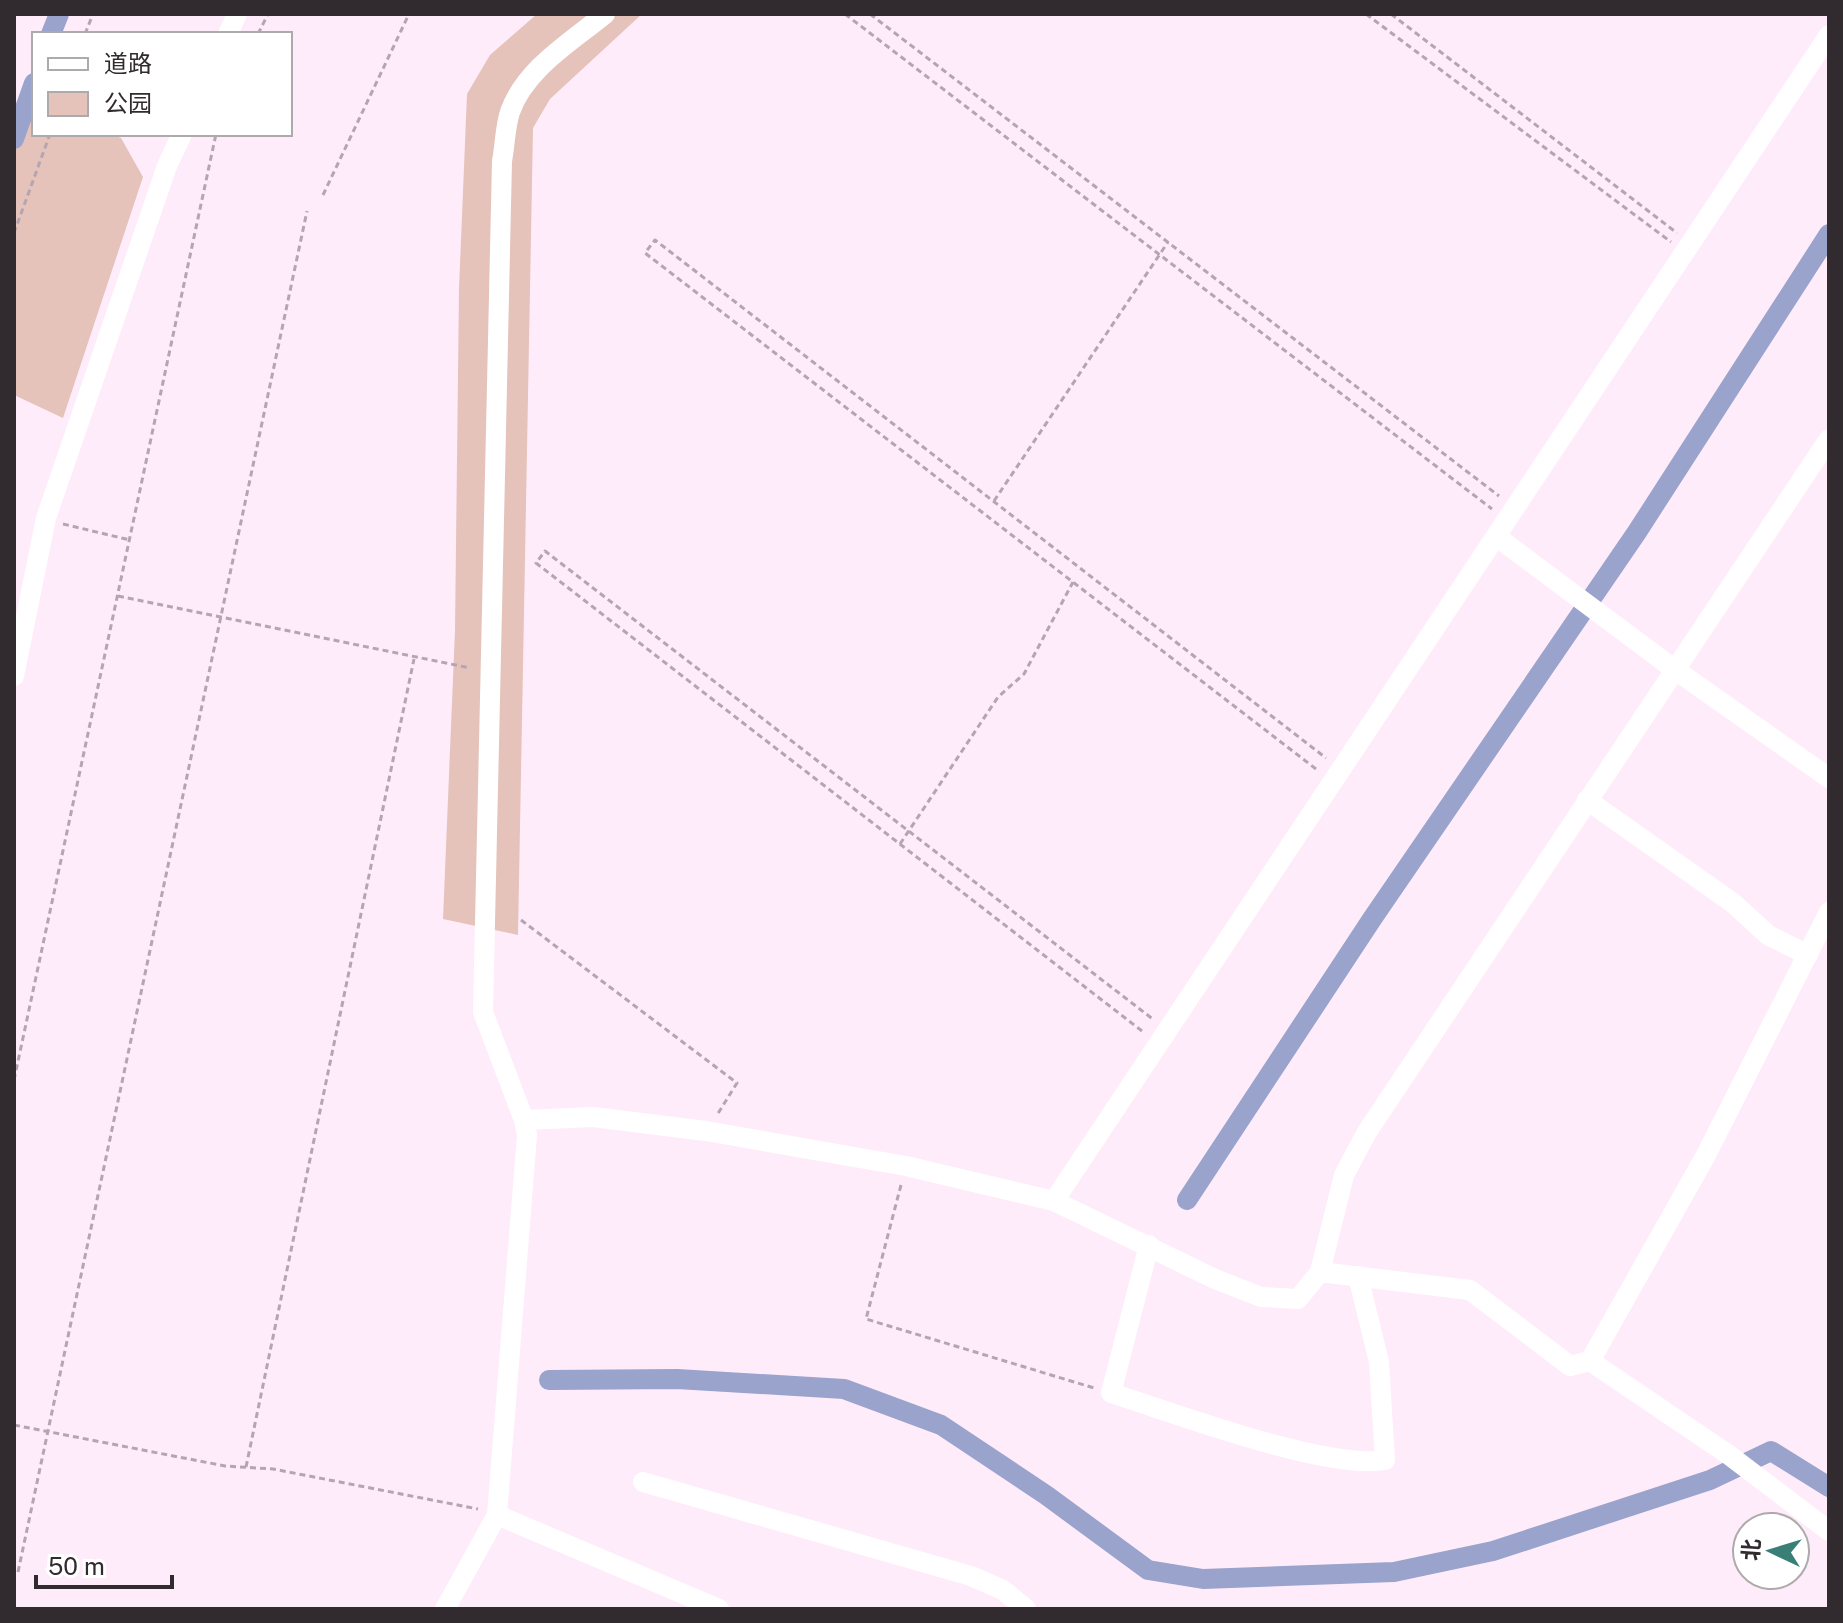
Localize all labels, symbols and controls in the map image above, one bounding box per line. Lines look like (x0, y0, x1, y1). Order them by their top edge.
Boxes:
legend (32, 32, 292, 136)
text: 道路 (104, 49, 152, 77)
text: 公园 (104, 89, 152, 117)
north arrow (1731, 1511, 1811, 1591)
text: 北 (1737, 1538, 1765, 1561)
scale bar (36, 1539, 172, 1589)
text: 50 m (48, 1552, 105, 1580)

